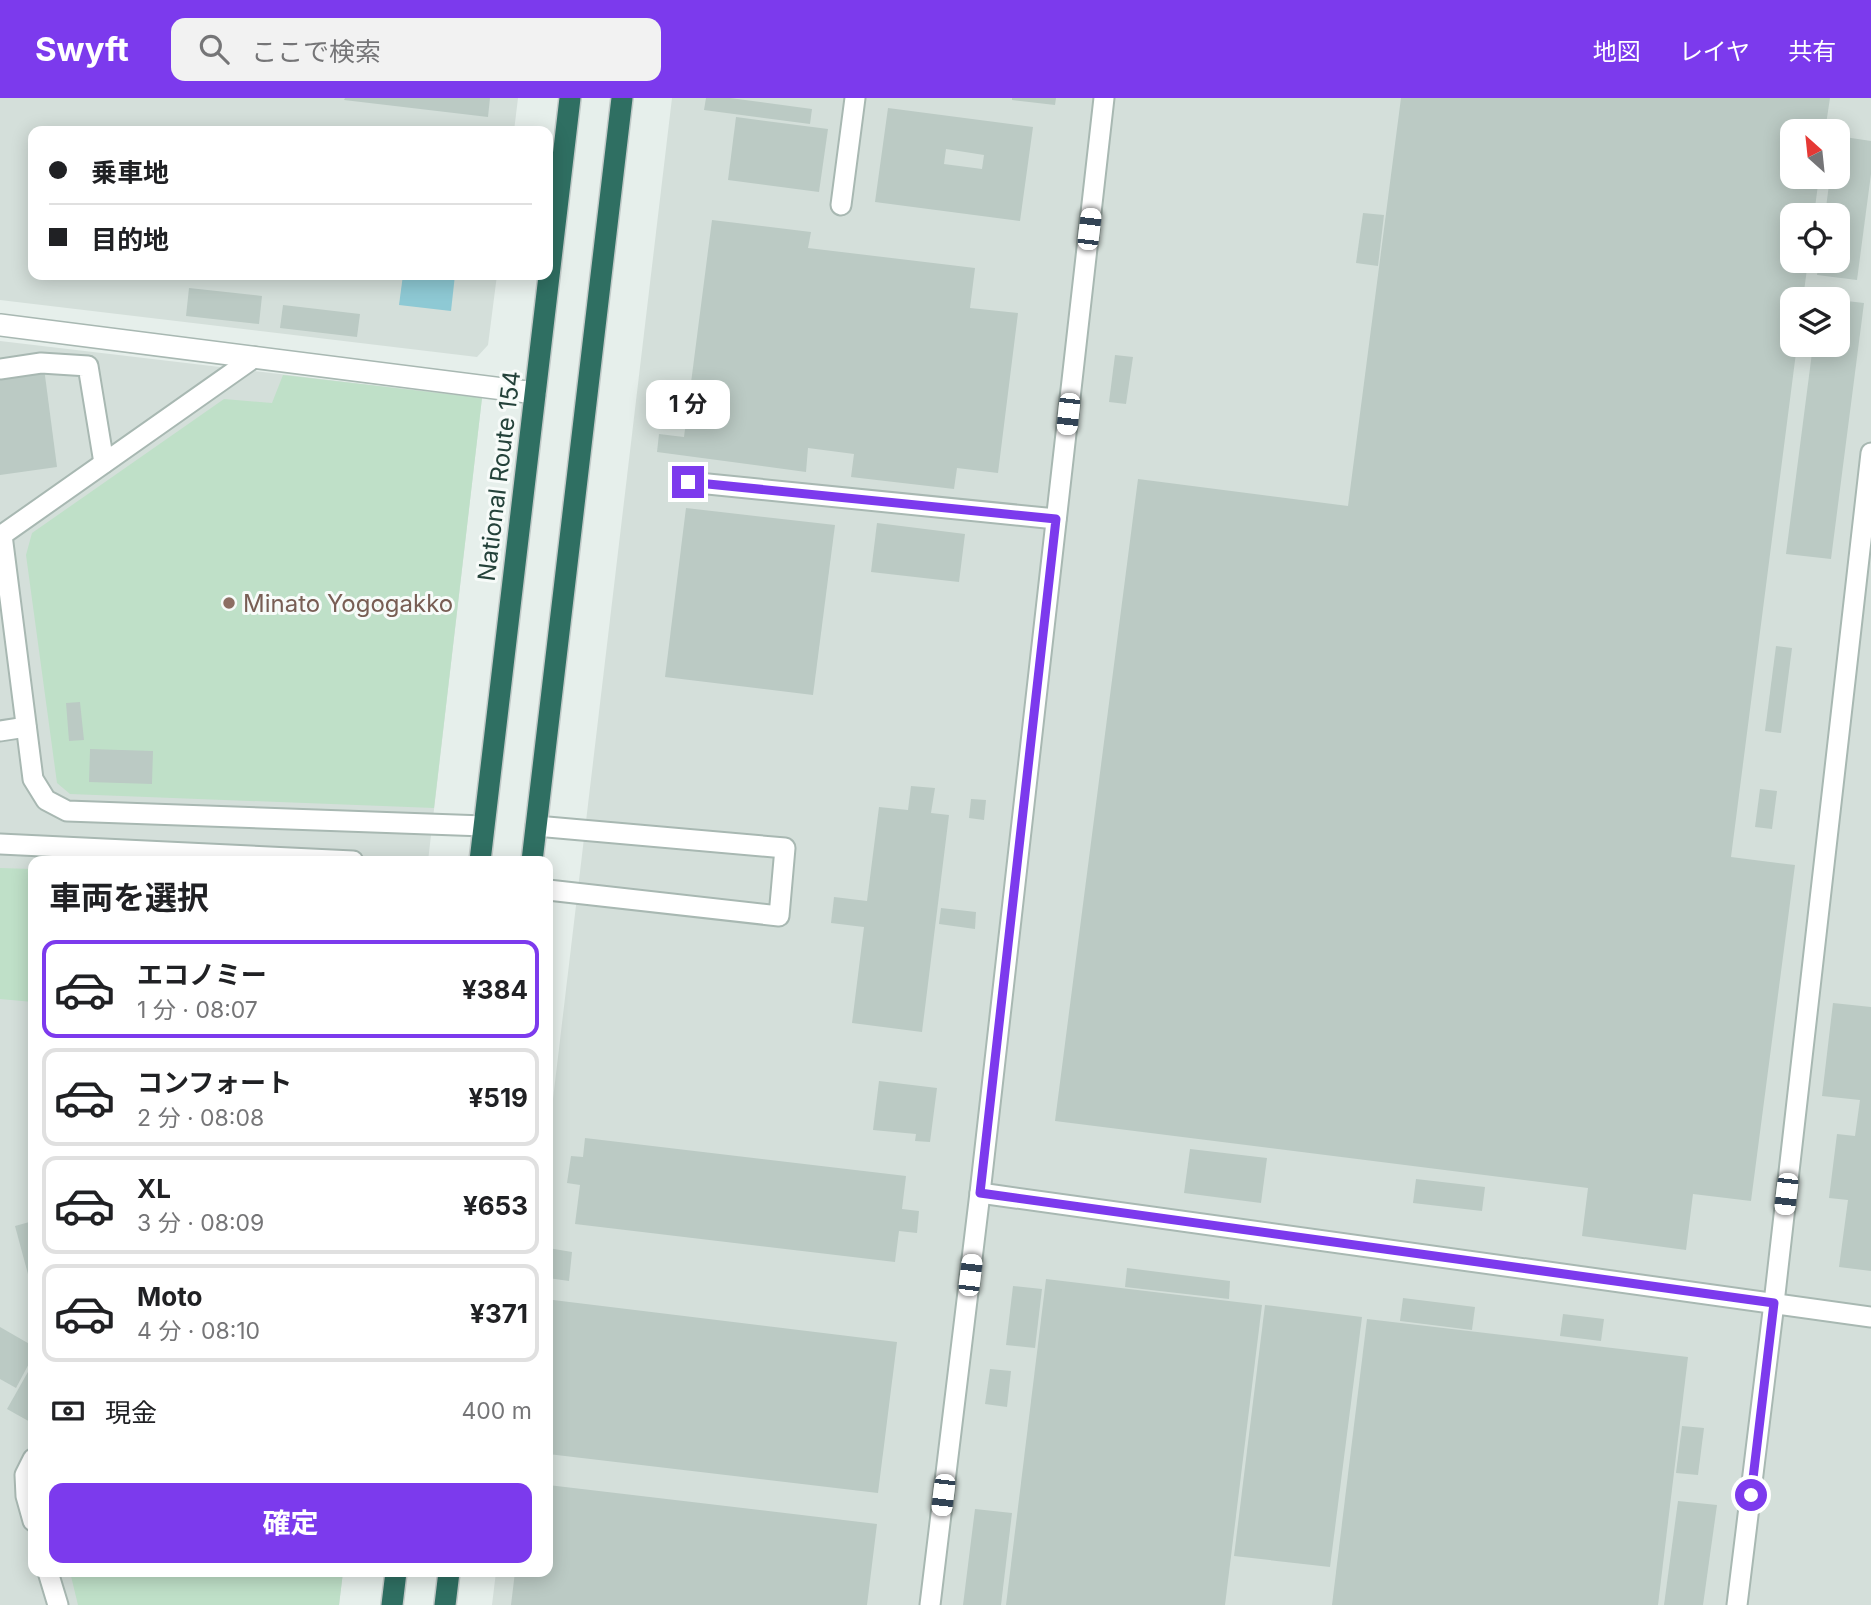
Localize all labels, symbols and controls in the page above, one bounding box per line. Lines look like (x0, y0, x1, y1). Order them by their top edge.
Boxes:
search box (171, 18, 661, 81)
text: Swyft (35, 29, 129, 69)
icon: search (195, 30, 233, 68)
text: ここで検索 (251, 36, 381, 67)
text: 地図 (1593, 37, 1641, 66)
text: レイヤ (1679, 37, 1750, 66)
text: 共有 (1788, 37, 1836, 66)
north arrow (1780, 119, 1850, 189)
map controls (1780, 119, 1850, 357)
text: 乗車地 (91, 157, 169, 188)
button: locate (1780, 203, 1850, 273)
car (1077, 207, 1102, 251)
text: 目的地 (91, 224, 169, 255)
button: layers (1780, 287, 1850, 357)
street label: National Route 154 (472, 369, 526, 583)
callout: 1 分 (646, 380, 730, 430)
text: 1 分 (669, 390, 707, 418)
car (1056, 392, 1081, 436)
route end (672, 466, 704, 498)
place label: Minato Yogogakko (243, 589, 453, 618)
marker: Minato Yogogakko (221, 595, 237, 611)
text: 車両を選択 (49, 878, 209, 917)
icon: car (53, 958, 116, 1021)
text: エコノミー (137, 959, 267, 990)
text: ¥384 (462, 974, 528, 1005)
text: 1 分 · 08:07 (137, 996, 258, 1024)
icon: car (53, 1066, 116, 1129)
text: コンフォート (137, 1067, 292, 1098)
text: ¥519 (468, 1082, 528, 1113)
text: 2 分 · 08:08 (137, 1104, 264, 1132)
car (1774, 1172, 1799, 1216)
text: XL (137, 1173, 171, 1204)
icon: car (53, 1174, 116, 1237)
text: ¥653 (463, 1190, 528, 1221)
text: 3 分 · 08:09 (137, 1209, 264, 1237)
car (958, 1253, 983, 1297)
text: Moto (137, 1281, 202, 1312)
icon: car (53, 1282, 116, 1345)
text: ¥371 (470, 1298, 528, 1329)
text: 4 分 · 08:10 (137, 1317, 260, 1345)
icon: cash (49, 1392, 87, 1430)
text: 現金 (105, 1397, 157, 1428)
text: 400 m (462, 1397, 532, 1425)
car (931, 1473, 956, 1517)
route start (1735, 1479, 1767, 1511)
button: 確定 (49, 1483, 532, 1563)

